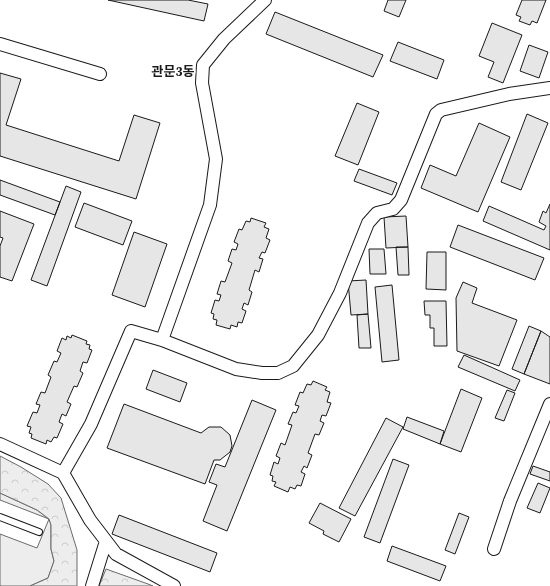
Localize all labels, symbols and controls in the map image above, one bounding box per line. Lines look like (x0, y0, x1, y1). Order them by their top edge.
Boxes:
district label: 관문3동 (152, 63, 194, 80)

